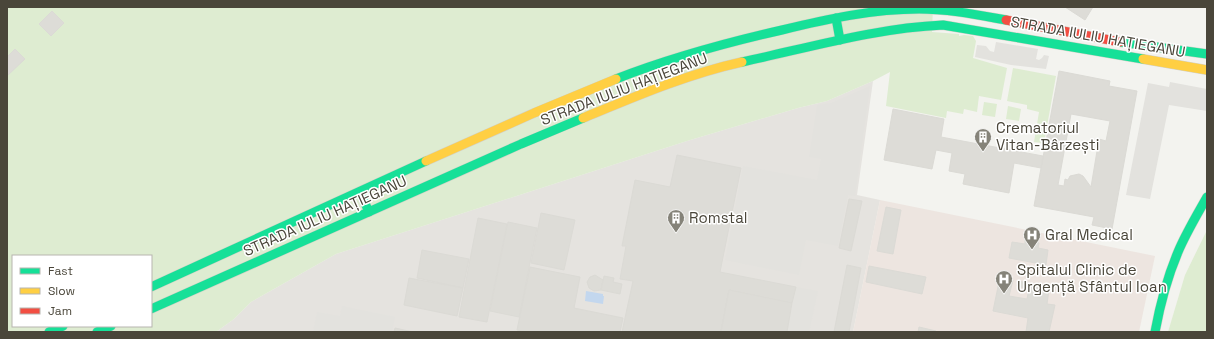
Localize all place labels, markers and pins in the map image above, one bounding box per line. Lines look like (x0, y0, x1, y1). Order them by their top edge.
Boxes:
place label: Crematoriul Vitan-Bârzești (996, 118, 1099, 154)
building icon: Crematoriul Vitan-Bârzești (973, 127, 993, 152)
building icon: Romstal (666, 208, 686, 233)
place label: Romstal (689, 208, 748, 227)
hospital icon: Gral Medical (1022, 225, 1042, 250)
place label: Gral Medical (1045, 225, 1133, 244)
place label: Spitalul Clinic de Urgență Sfântul Ioan (1017, 260, 1167, 296)
hospital icon: Spitalul Clinic de Urgență Sfântul Ioan (994, 269, 1014, 294)

